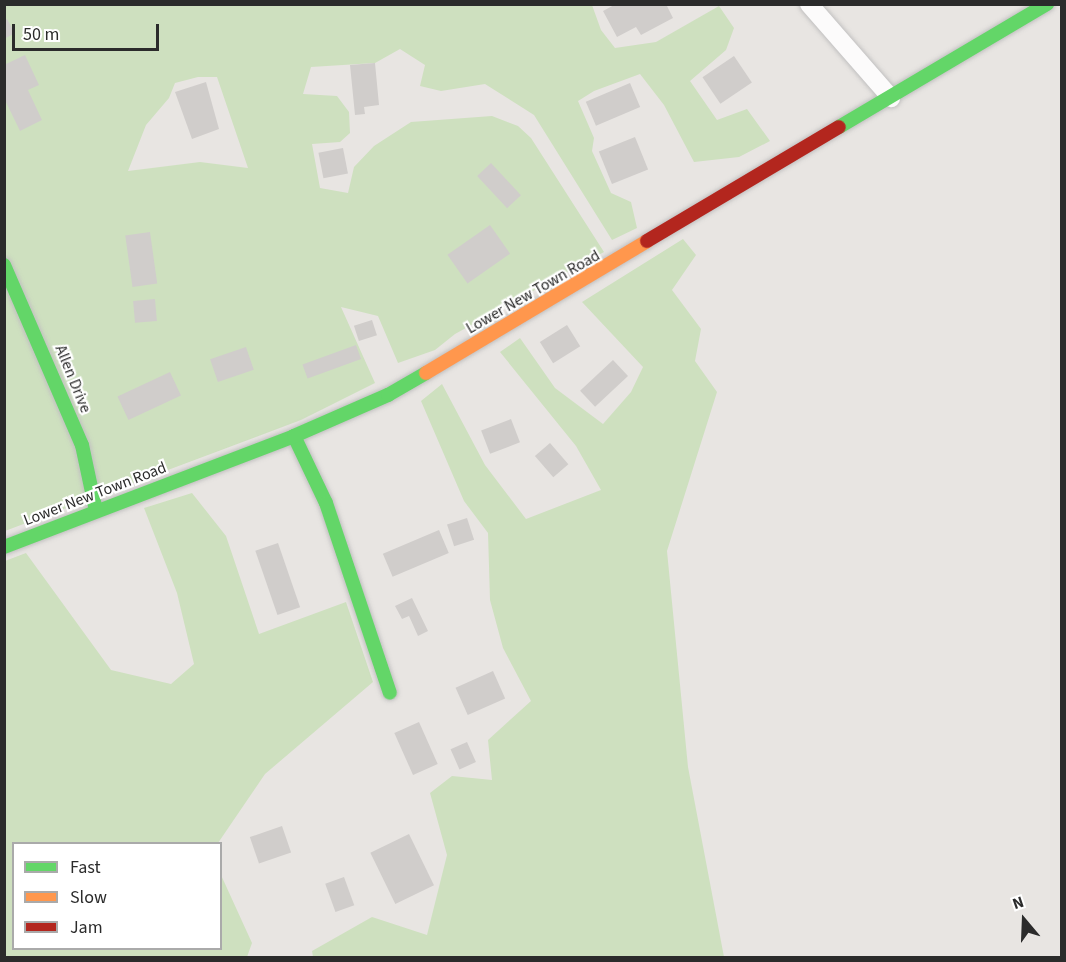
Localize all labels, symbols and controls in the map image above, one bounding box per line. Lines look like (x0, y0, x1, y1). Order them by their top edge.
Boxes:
scale bar (15, 12, 162, 50)
text: 50 m (23, 22, 59, 47)
street label: Lower New Town Road (463, 246, 603, 338)
street label: Allen Drive (51, 342, 95, 416)
street label: Lower New Town Road (21, 458, 169, 530)
legend (12, 842, 222, 950)
text: Fast (70, 855, 101, 880)
text: Slow (70, 885, 107, 910)
north arrow (994, 890, 1054, 950)
text: N (1010, 891, 1027, 915)
text: Jam (70, 915, 103, 940)

